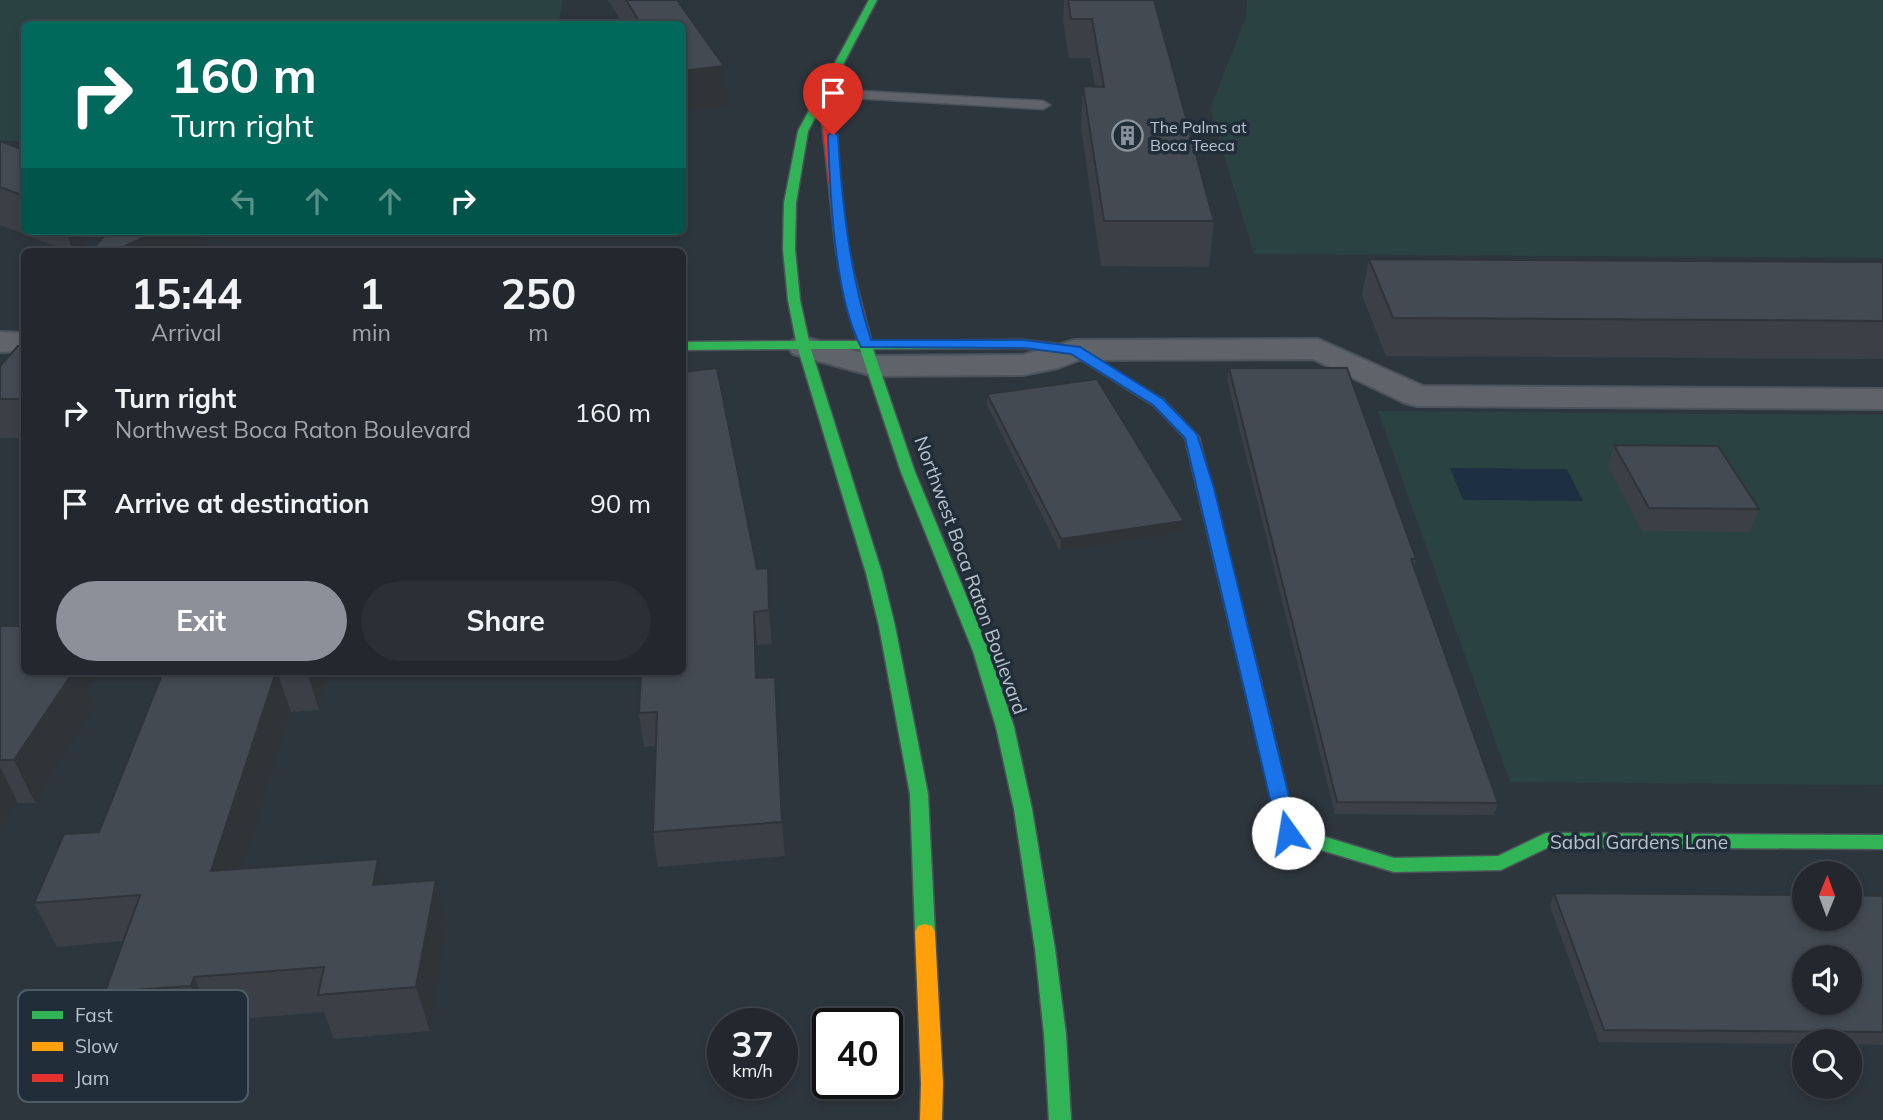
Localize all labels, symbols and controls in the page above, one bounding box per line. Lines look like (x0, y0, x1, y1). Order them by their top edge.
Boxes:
text: 160 m (171, 44, 317, 105)
icon: right (56, 49, 147, 140)
pin (803, 63, 863, 135)
icon: arrive (814, 74, 852, 112)
text: Turn right (171, 105, 314, 145)
place label: The Palms at Boca Teeca (1150, 117, 1247, 155)
building icon: The Palms at Boca Teeca (1110, 119, 1144, 153)
icon: left (225, 182, 263, 220)
icon: ahead (298, 182, 336, 220)
icon: ahead (371, 182, 409, 220)
icon: right (444, 182, 482, 220)
text: 15:44 (131, 267, 242, 320)
text: 1 (359, 267, 384, 320)
text: 250 (501, 267, 576, 320)
text: Arrival (151, 318, 222, 347)
text: min (352, 318, 391, 347)
text: m (528, 318, 549, 347)
text: Turn right (115, 382, 236, 415)
icon: right (56, 394, 94, 432)
text: 160 m (575, 396, 651, 429)
text: Northwest Boca Raton Boulevard (115, 415, 471, 444)
street label: Northwest Boca Raton Boulevard (909, 433, 1033, 717)
icon: arrive (56, 485, 94, 523)
text: Arrive at destination (115, 487, 370, 520)
text: 90 m (590, 487, 651, 520)
button: Exit (56, 581, 347, 661)
button: Share (361, 581, 651, 661)
position arrow (1251, 796, 1325, 870)
street label: Sabal Gardens Lane (1550, 830, 1728, 854)
north arrow (1792, 861, 1862, 931)
map controls (1792, 861, 1862, 1099)
button: sound (1792, 945, 1862, 1015)
legend (18, 990, 248, 1102)
text: Fast (75, 1003, 113, 1027)
speed limit sign: 40 (812, 1008, 903, 1099)
text: 37 (731, 1022, 774, 1066)
button: search (1792, 1029, 1862, 1099)
text: Slow (75, 1034, 119, 1058)
text: km/h (732, 1059, 773, 1082)
text: Jam (75, 1066, 109, 1090)

